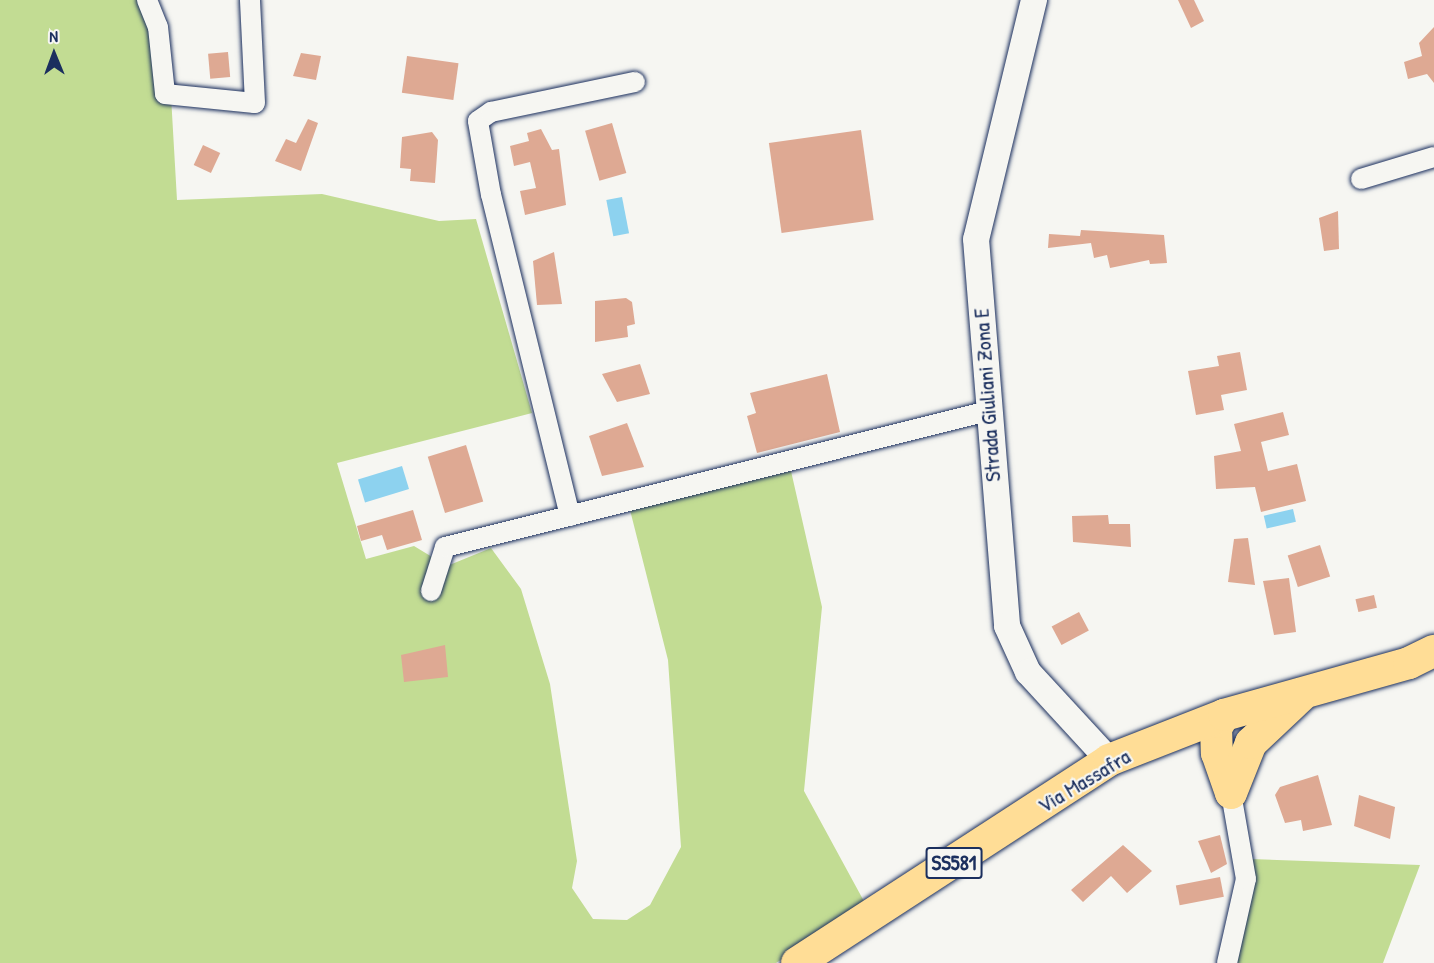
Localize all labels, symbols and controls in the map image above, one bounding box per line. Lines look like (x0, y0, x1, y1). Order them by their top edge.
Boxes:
north arrow (24, 24, 84, 84)
text: N (49, 25, 58, 47)
street label: Strada Giuliani Zona E (968, 307, 1006, 483)
street label: Via Massafra (1033, 743, 1135, 819)
road number: SS581 (926, 845, 982, 881)

